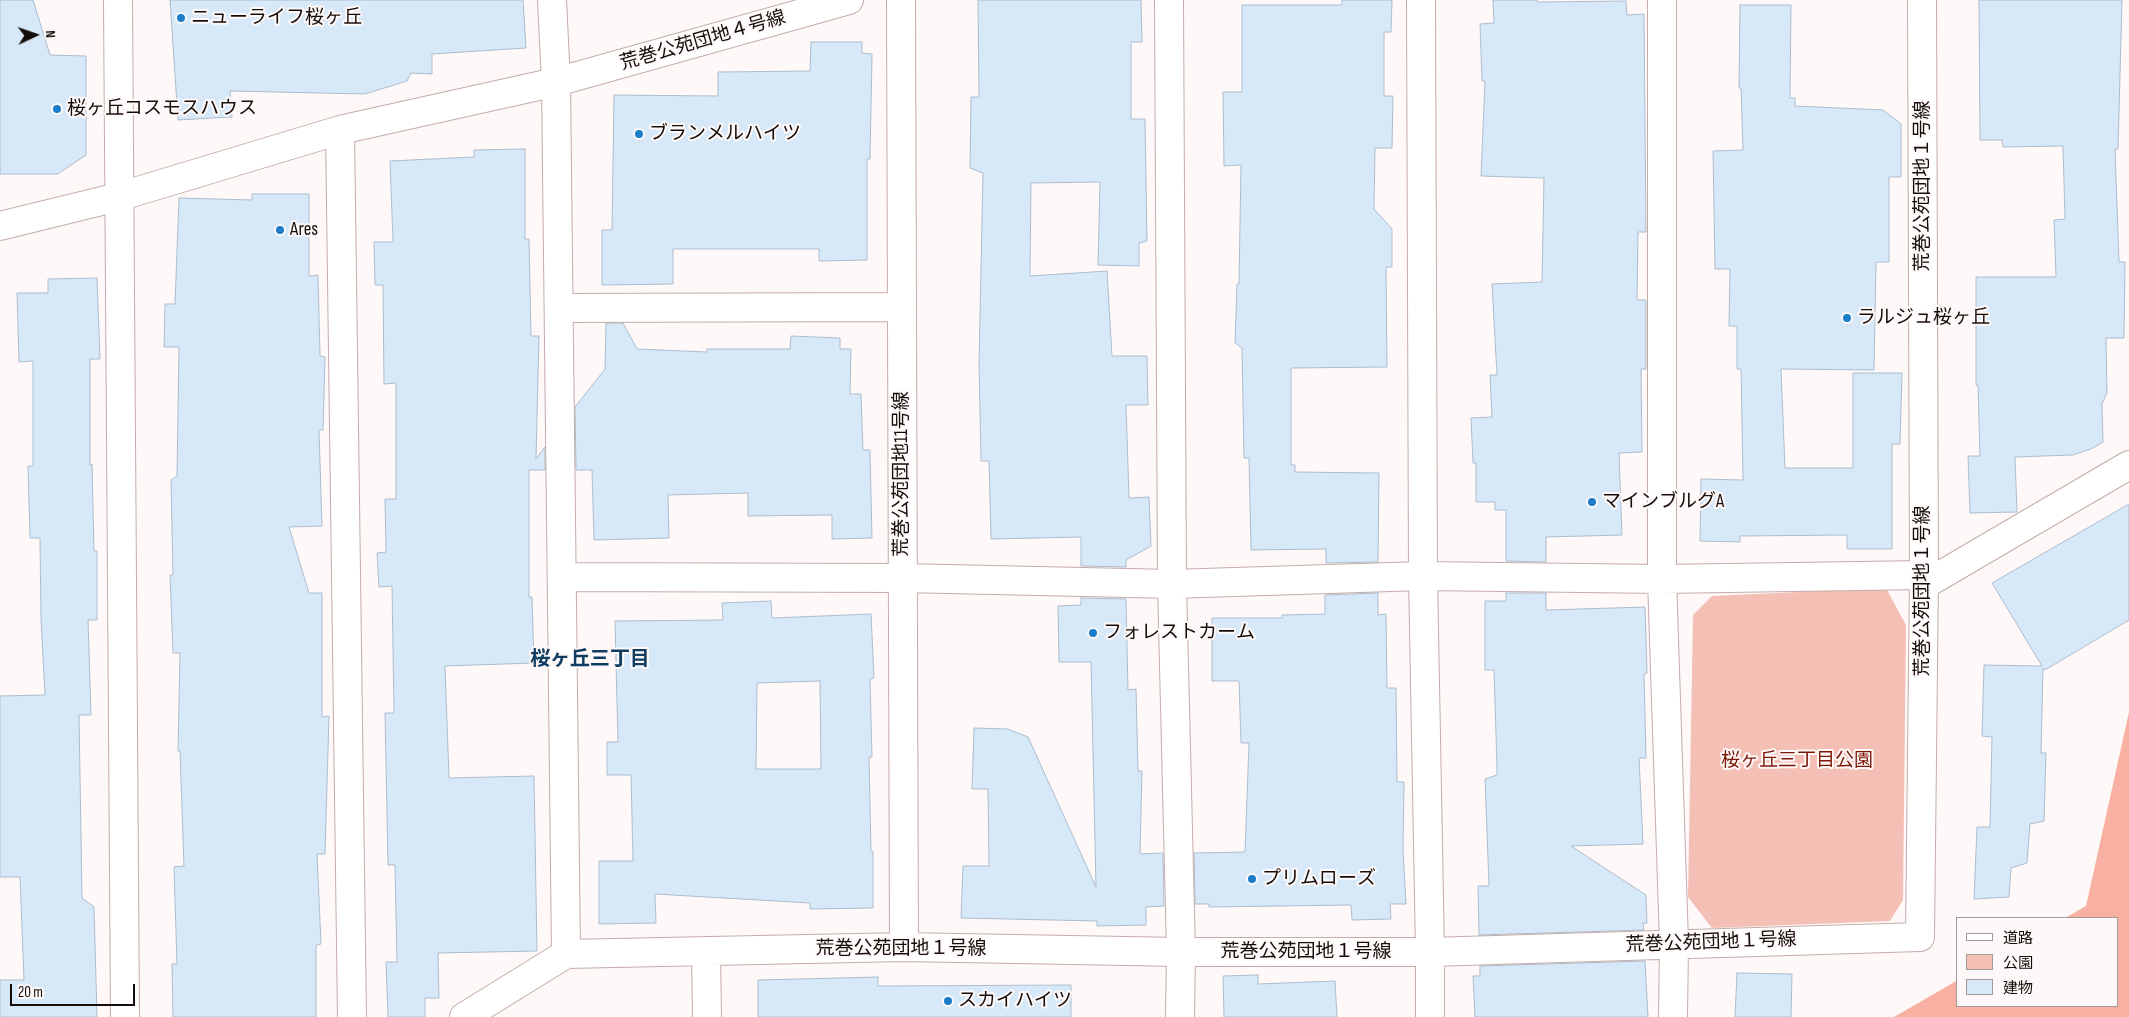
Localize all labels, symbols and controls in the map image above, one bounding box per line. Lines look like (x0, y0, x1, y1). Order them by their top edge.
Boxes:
street label: 荒巻公苑団地４号線 (618, 6, 788, 76)
place label: ニューライフ桜ヶ丘 (191, 7, 362, 29)
north arrow (10, 10, 60, 60)
marker: ニューライフ桜ヶ丘 (175, 12, 187, 24)
text: N (42, 30, 59, 38)
place label: 桜ヶ丘コスモスハウス (67, 98, 257, 120)
street label: 荒巻公苑団地１号線 (1912, 101, 1934, 271)
marker: 桜ヶ丘コスモスハウス (51, 103, 63, 115)
place label: ブランメルハイツ (649, 123, 801, 145)
marker: ブランメルハイツ (633, 128, 645, 140)
place label: Ares (290, 219, 318, 241)
marker: Ares (274, 224, 286, 236)
place label: ラルジュ桜ヶ丘 (1857, 307, 1990, 329)
marker: ラルジュ桜ヶ丘 (1841, 312, 1853, 324)
street label: 荒巻公苑団地11号線 (891, 391, 913, 557)
place label: マインブルグA (1602, 491, 1724, 513)
marker: マインブルグA (1586, 496, 1598, 508)
street label: 荒巻公苑団地１号線 (1912, 506, 1934, 676)
place label: フォレストカーム (1103, 622, 1255, 644)
marker: フォレストカーム (1087, 627, 1099, 639)
district label: 桜ヶ丘三丁目 (530, 648, 650, 672)
park label: 桜ヶ丘三丁目公園 (1721, 750, 1873, 772)
place label: プリムローズ (1262, 868, 1376, 890)
marker: プリムローズ (1246, 873, 1258, 885)
legend (1956, 917, 2119, 1007)
street label: 荒巻公苑団地１号線 (1625, 929, 1797, 957)
text: 道路 (2003, 929, 2033, 948)
street label: 荒巻公苑団地１号線 (816, 938, 986, 960)
street label: 荒巻公苑団地１号線 (1221, 941, 1391, 963)
text: 公園 (2003, 954, 2033, 973)
scale bar (12, 974, 138, 1006)
text: 建物 (2003, 979, 2033, 998)
text: 20 m (18, 983, 43, 1002)
place label: スカイハイツ (958, 990, 1072, 1012)
marker: スカイハイツ (942, 995, 954, 1007)

